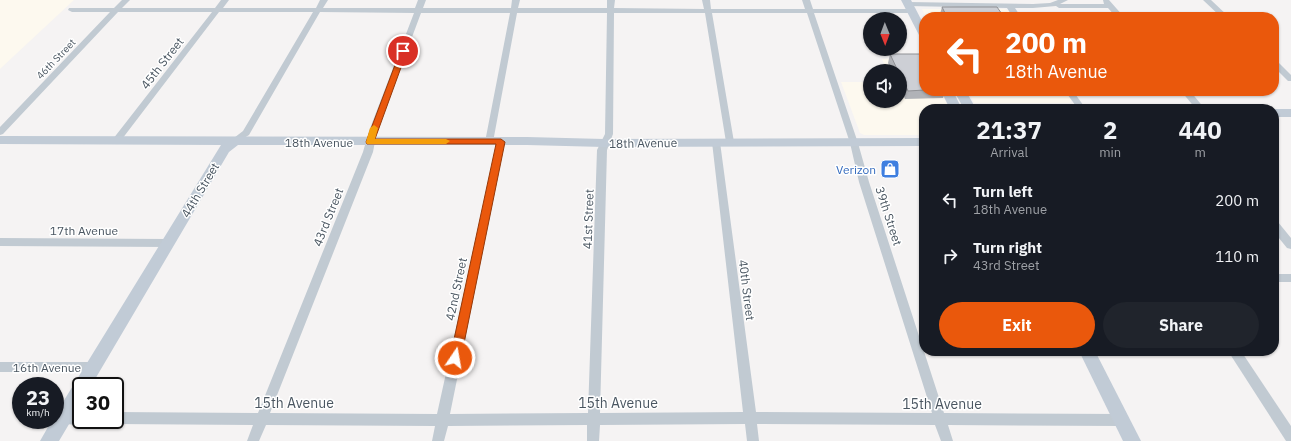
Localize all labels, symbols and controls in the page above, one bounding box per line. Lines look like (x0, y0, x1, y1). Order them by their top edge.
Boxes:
north arrow (863, 12, 907, 56)
map controls (863, 12, 907, 108)
text: 200 m (1005, 24, 1087, 61)
icon: left (939, 28, 991, 80)
street label: 45th Street (137, 34, 187, 92)
pin (386, 34, 420, 68)
street label: 46th Street (34, 36, 79, 82)
icon: arrive (392, 40, 414, 62)
text: 18th Avenue (1005, 60, 1108, 83)
button: sound (863, 64, 907, 108)
text: 21:37 (976, 114, 1042, 146)
text: 2 (1103, 114, 1117, 146)
text: 440 (1178, 114, 1222, 146)
street label: 18th Avenue (285, 135, 354, 150)
street label: 18th Avenue (609, 135, 678, 151)
text: Arrival (990, 144, 1028, 161)
text: min (1099, 144, 1121, 161)
text: m (1194, 144, 1206, 161)
shop icon: Verizon (879, 158, 901, 180)
street label: 44th Street (178, 160, 222, 220)
place label: Verizon (836, 162, 876, 177)
text: Turn left (973, 182, 1033, 201)
street label: 39th Street (872, 185, 906, 247)
street label: 43rd Street (310, 186, 346, 248)
street label: 41st Street (579, 189, 597, 249)
icon: left (939, 189, 961, 211)
text: 200 m (1215, 191, 1259, 210)
text: 18th Avenue (973, 201, 1047, 218)
street label: 17th Avenue (50, 223, 119, 238)
text: Turn right (973, 238, 1042, 257)
icon: right (939, 245, 961, 267)
text: 110 m (1215, 247, 1259, 266)
street label: 42nd Street (442, 256, 470, 322)
text: 43rd Street (973, 257, 1040, 274)
street label: 40th Street (736, 259, 758, 321)
button: Exit (939, 302, 1095, 348)
button: Share (1103, 302, 1259, 348)
position arrow (434, 337, 476, 379)
street label: 16th Avenue (13, 360, 82, 375)
speed limit sign: 30 (72, 377, 124, 429)
text: 23 (26, 384, 50, 411)
street label: 15th Avenue (254, 394, 334, 412)
street label: 15th Avenue (578, 394, 658, 412)
street label: 15th Avenue (902, 395, 982, 413)
text: km/h (26, 406, 50, 419)

